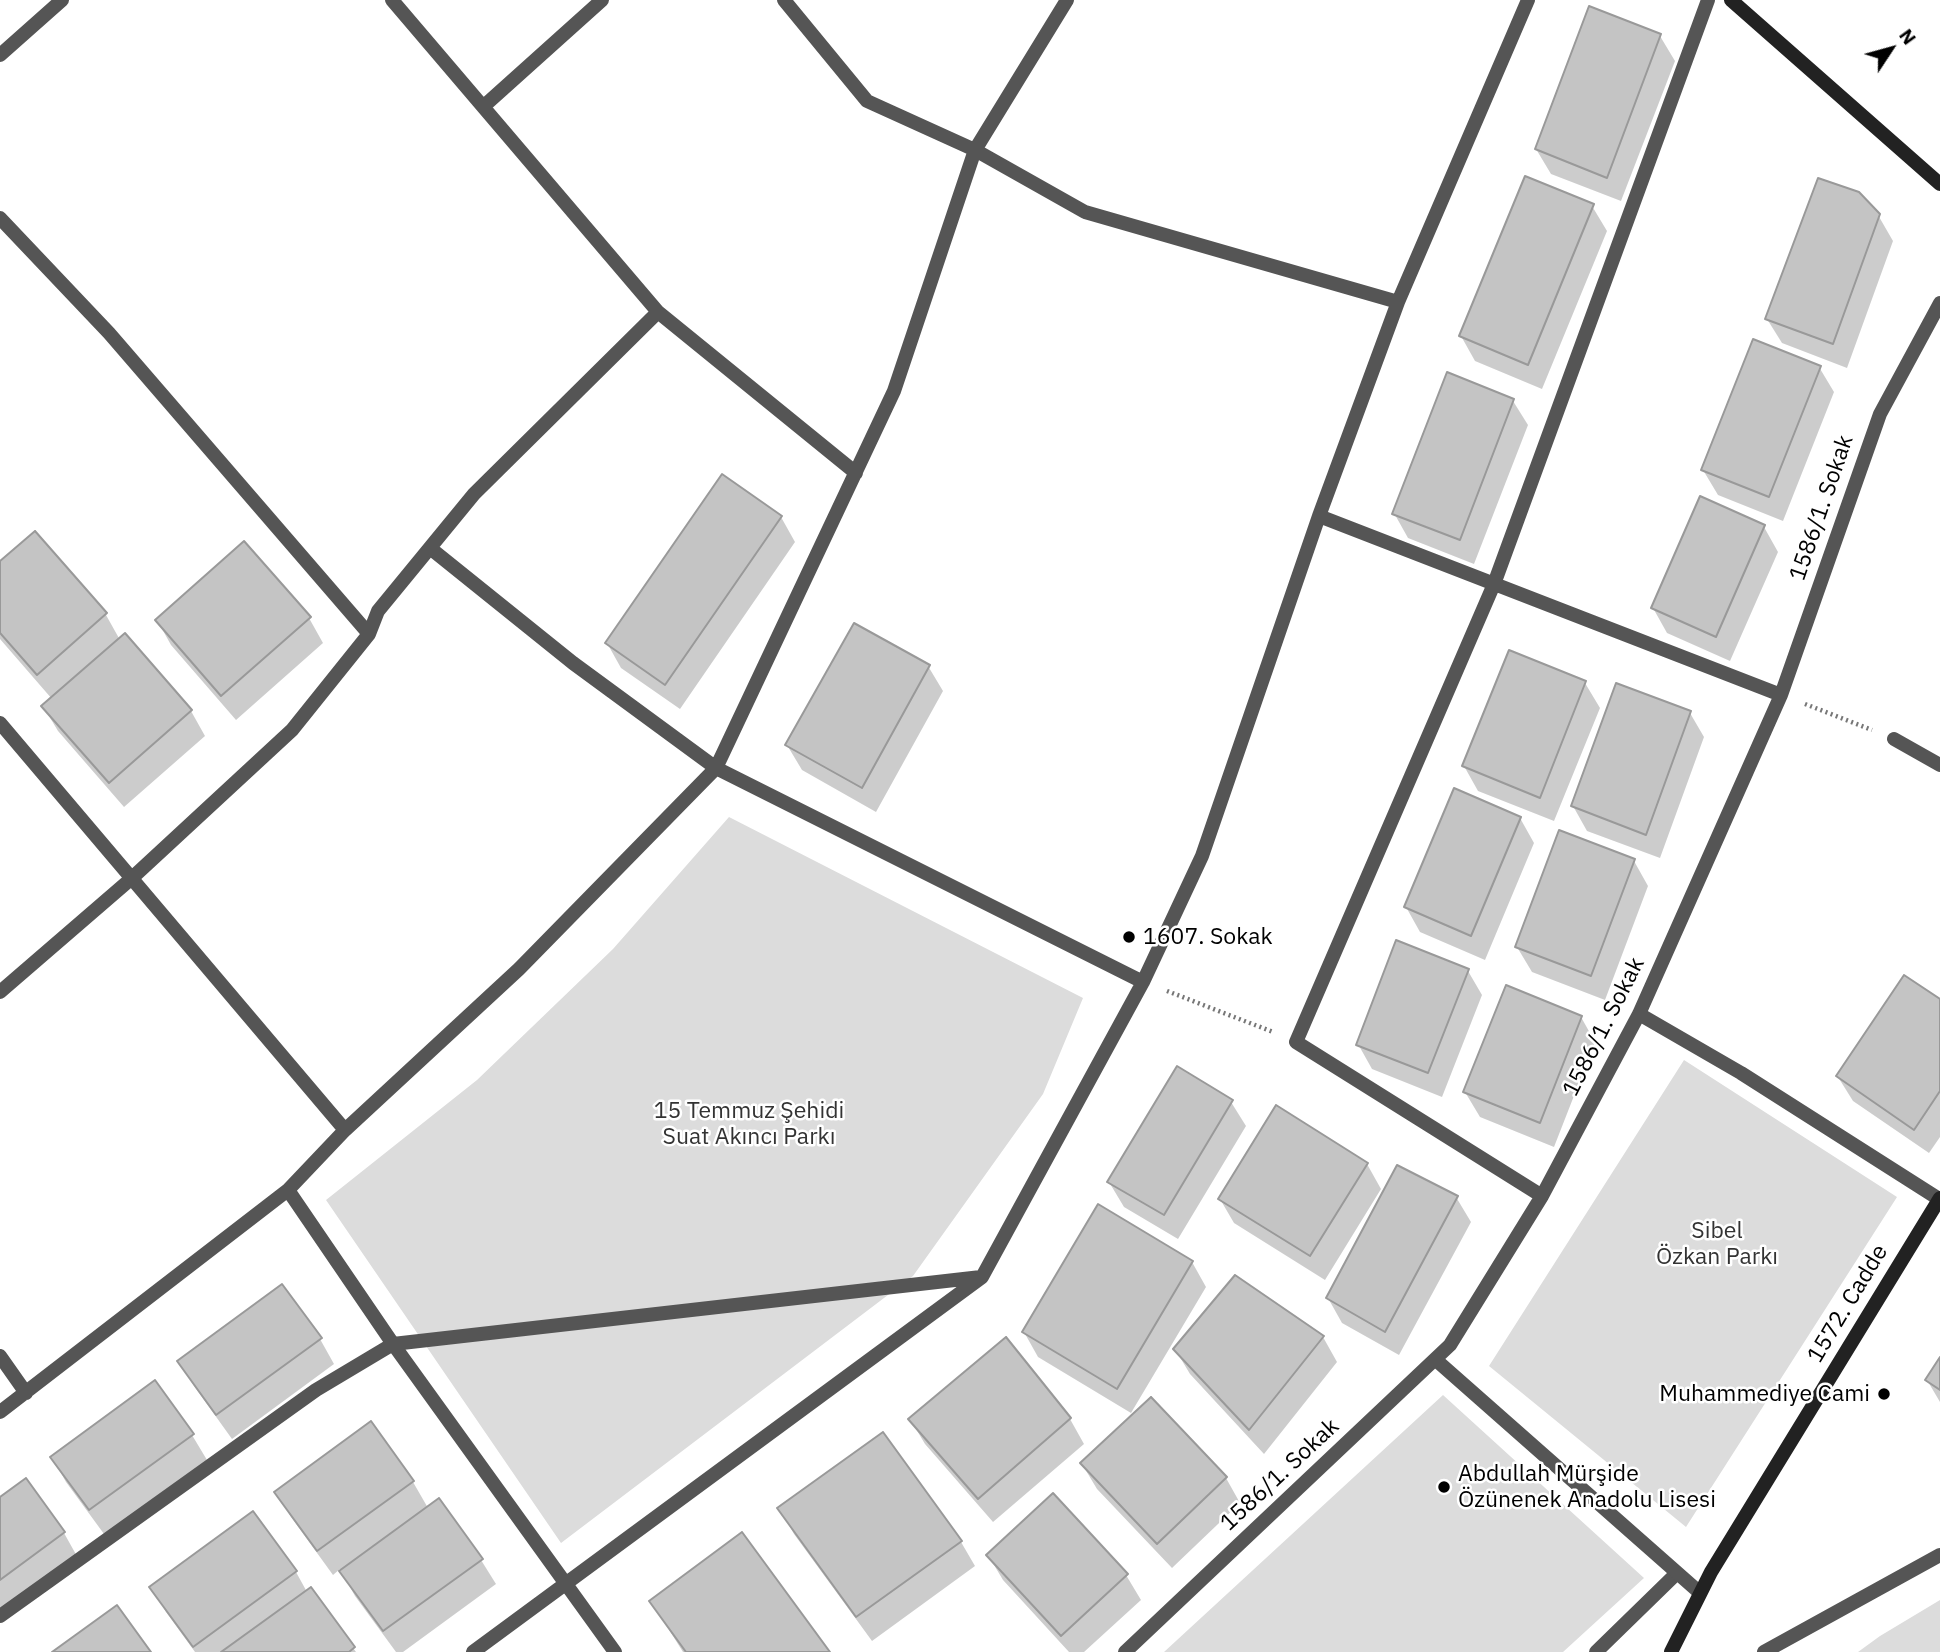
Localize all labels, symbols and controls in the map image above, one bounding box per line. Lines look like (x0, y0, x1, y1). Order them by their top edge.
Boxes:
north arrow (1856, 14, 1926, 84)
text: N (1894, 24, 1922, 49)
street label: 1586/1. Sokak (1784, 432, 1860, 584)
place label: 1607. Sokak (1143, 923, 1273, 951)
marker: 1607. Sokak (1121, 929, 1137, 945)
street label: 1586/1. Sokak (1557, 953, 1651, 1101)
park label: 15 Temmuz Şehidi Suat Akıncı Parkı (654, 1097, 844, 1151)
park label: Sibel Özkan Parkı (1656, 1217, 1778, 1271)
street label: 1572. Cadde (1802, 1240, 1894, 1368)
place label: Muhammediye Cami (1659, 1380, 1870, 1408)
marker: Muhammediye Cami (1876, 1386, 1892, 1402)
street label: 1586/1. Sokak (1215, 1413, 1345, 1537)
place label: Abdullah Mürşide Özünenek Anadolu Lisesi (1458, 1460, 1716, 1514)
marker: Abdullah Mürşide Özünenek Anadolu Lisesi (1436, 1479, 1452, 1495)

